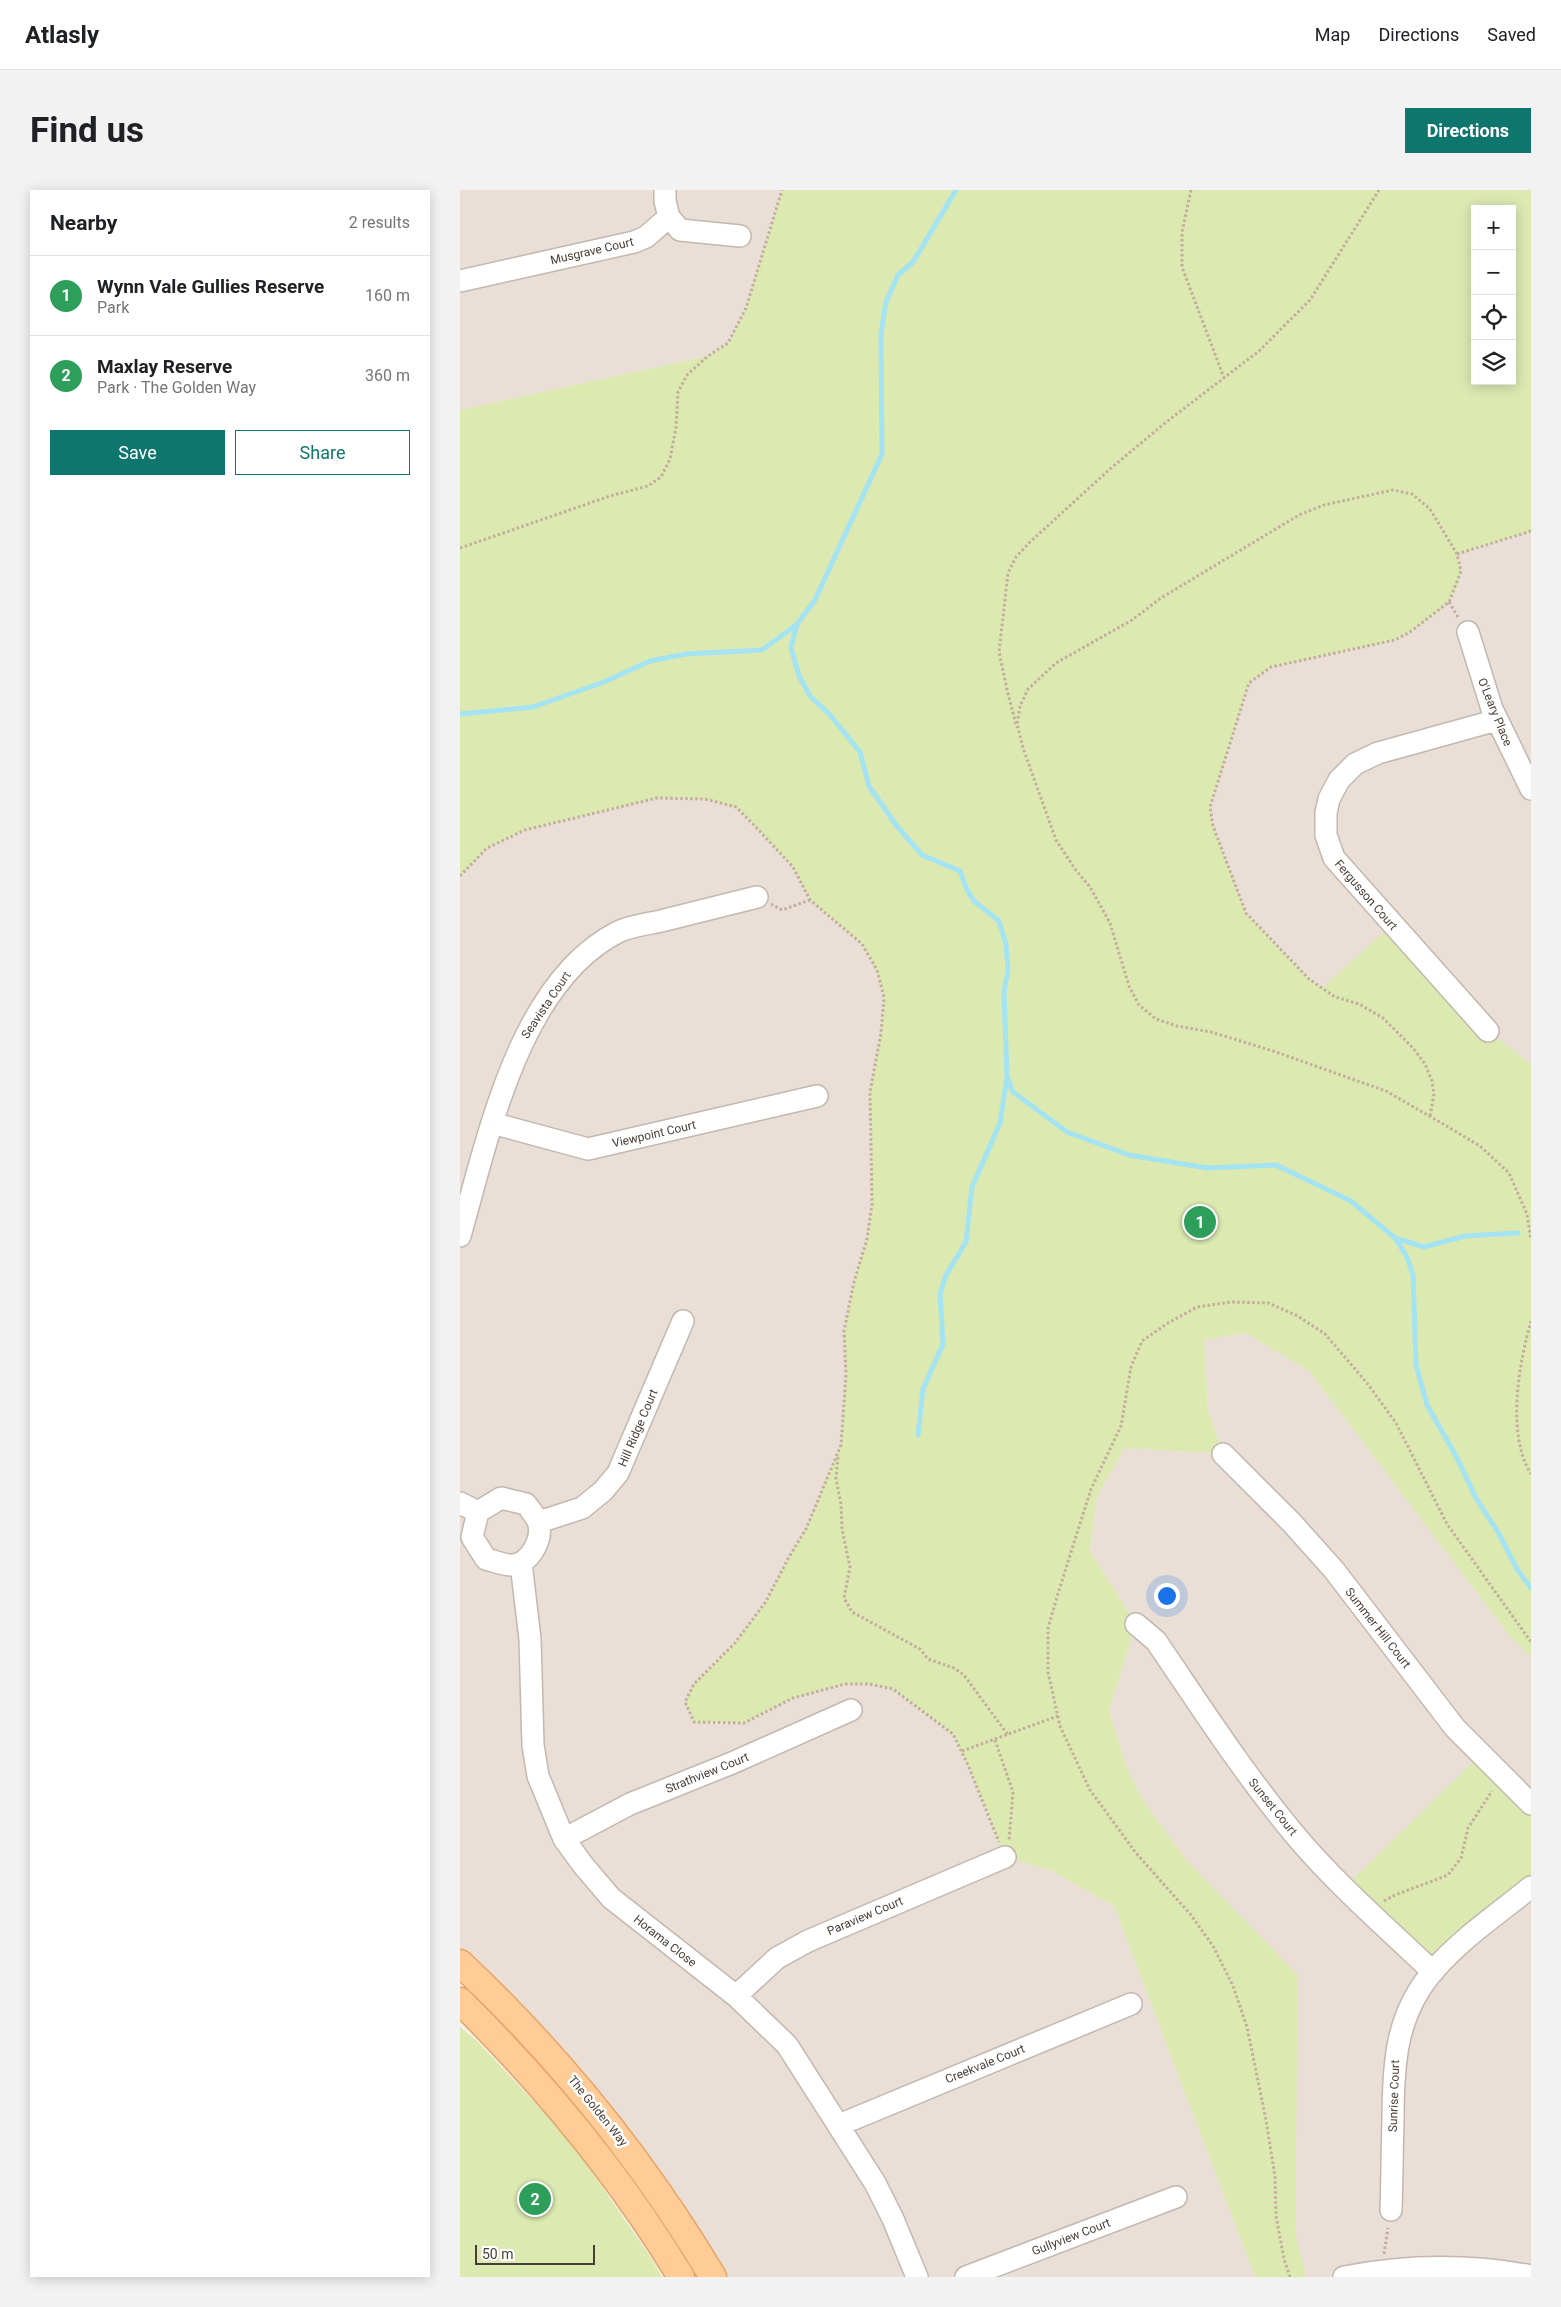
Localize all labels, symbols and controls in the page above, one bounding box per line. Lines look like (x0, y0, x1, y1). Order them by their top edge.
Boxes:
text: Atlasly (25, 21, 99, 49)
text: Map (1315, 24, 1350, 45)
text: Directions (1378, 24, 1459, 45)
text: Saved (1487, 24, 1536, 45)
button: Directions (1405, 108, 1531, 153)
text: Find us (30, 110, 144, 151)
map controls (1471, 205, 1516, 385)
button: + (1471, 205, 1516, 250)
text: Nearby (50, 211, 117, 235)
text: 2 results (349, 213, 410, 232)
street label: Musgrave Court (549, 235, 635, 267)
button: − (1471, 250, 1516, 295)
text: Wynn Vale Gullies Reserve (97, 275, 324, 298)
text: 1 (61, 286, 71, 305)
text: 160 m (365, 286, 410, 305)
button: locate (1471, 295, 1516, 340)
text: Park (97, 298, 129, 317)
button: layers (1471, 340, 1516, 385)
text: Maxlay Reserve (97, 355, 232, 378)
text: 2 (61, 366, 71, 385)
text: 360 m (365, 366, 410, 385)
text: Park · The Golden Way (97, 378, 256, 397)
button: Save (50, 430, 225, 475)
button: Share (235, 430, 410, 475)
street label: O'Leary Place (1475, 676, 1515, 748)
street label: Fergusson Court (1332, 857, 1400, 933)
street label: Seavista Court (518, 969, 574, 1041)
street label: Viewpoint Court (611, 1118, 697, 1150)
pin: 1 (1184, 1203, 1216, 1241)
street label: Hill Ridge Court (615, 1387, 661, 1469)
your location (1154, 1583, 1180, 1609)
street label: Summer Hill Court (1342, 1585, 1414, 1671)
street label: Strathview Court (663, 1750, 751, 1796)
street label: Sunset Court (1246, 1776, 1300, 1838)
street label: Paraview Court (825, 1894, 905, 1938)
street label: Horama Close (631, 1912, 699, 1970)
street label: Creekvale Court (943, 2042, 1027, 2086)
street label: Sunrise Court (1386, 2059, 1402, 2132)
street label: The Golden Way (565, 2073, 631, 2149)
pin: 2 (519, 2180, 551, 2218)
street label: Gullyview Court (1030, 2216, 1112, 2258)
scale bar (475, 2242, 595, 2265)
text: 50 m (482, 2246, 514, 2262)

